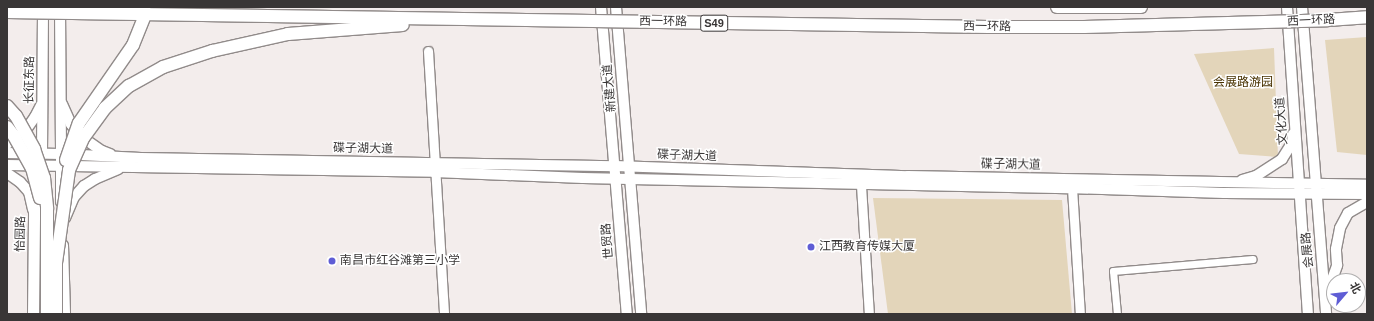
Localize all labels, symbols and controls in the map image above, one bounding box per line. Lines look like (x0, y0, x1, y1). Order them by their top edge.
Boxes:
street label: 西一环路 (1287, 13, 1335, 29)
street label: 西一环路 (639, 14, 687, 30)
road number: S49 (700, 14, 728, 32)
street label: 西一环路 (963, 19, 1011, 35)
street label: 长征东路 (22, 56, 38, 104)
street label: 新建大道 (601, 63, 619, 113)
park label: 会展路游园 (1213, 76, 1273, 90)
street label: 文化大道 (1273, 97, 1291, 145)
street label: 碟子湖大道 (333, 141, 393, 157)
street label: 碟子湖大道 (657, 148, 717, 164)
street label: 碟子湖大道 (981, 157, 1041, 173)
street label: 怡园路 (13, 216, 29, 252)
street label: 世贸路 (599, 222, 617, 260)
street label: 会展路 (1299, 231, 1317, 269)
place label: 江西教育传媒大厦 (819, 240, 915, 254)
marker: 江西教育传媒大厦 (806, 242, 816, 252)
place label: 南昌市红谷滩第三小学 (340, 254, 460, 268)
marker: 南昌市红谷滩第三小学 (327, 256, 337, 266)
north arrow (1326, 273, 1366, 313)
text: 北 (1348, 280, 1364, 296)

